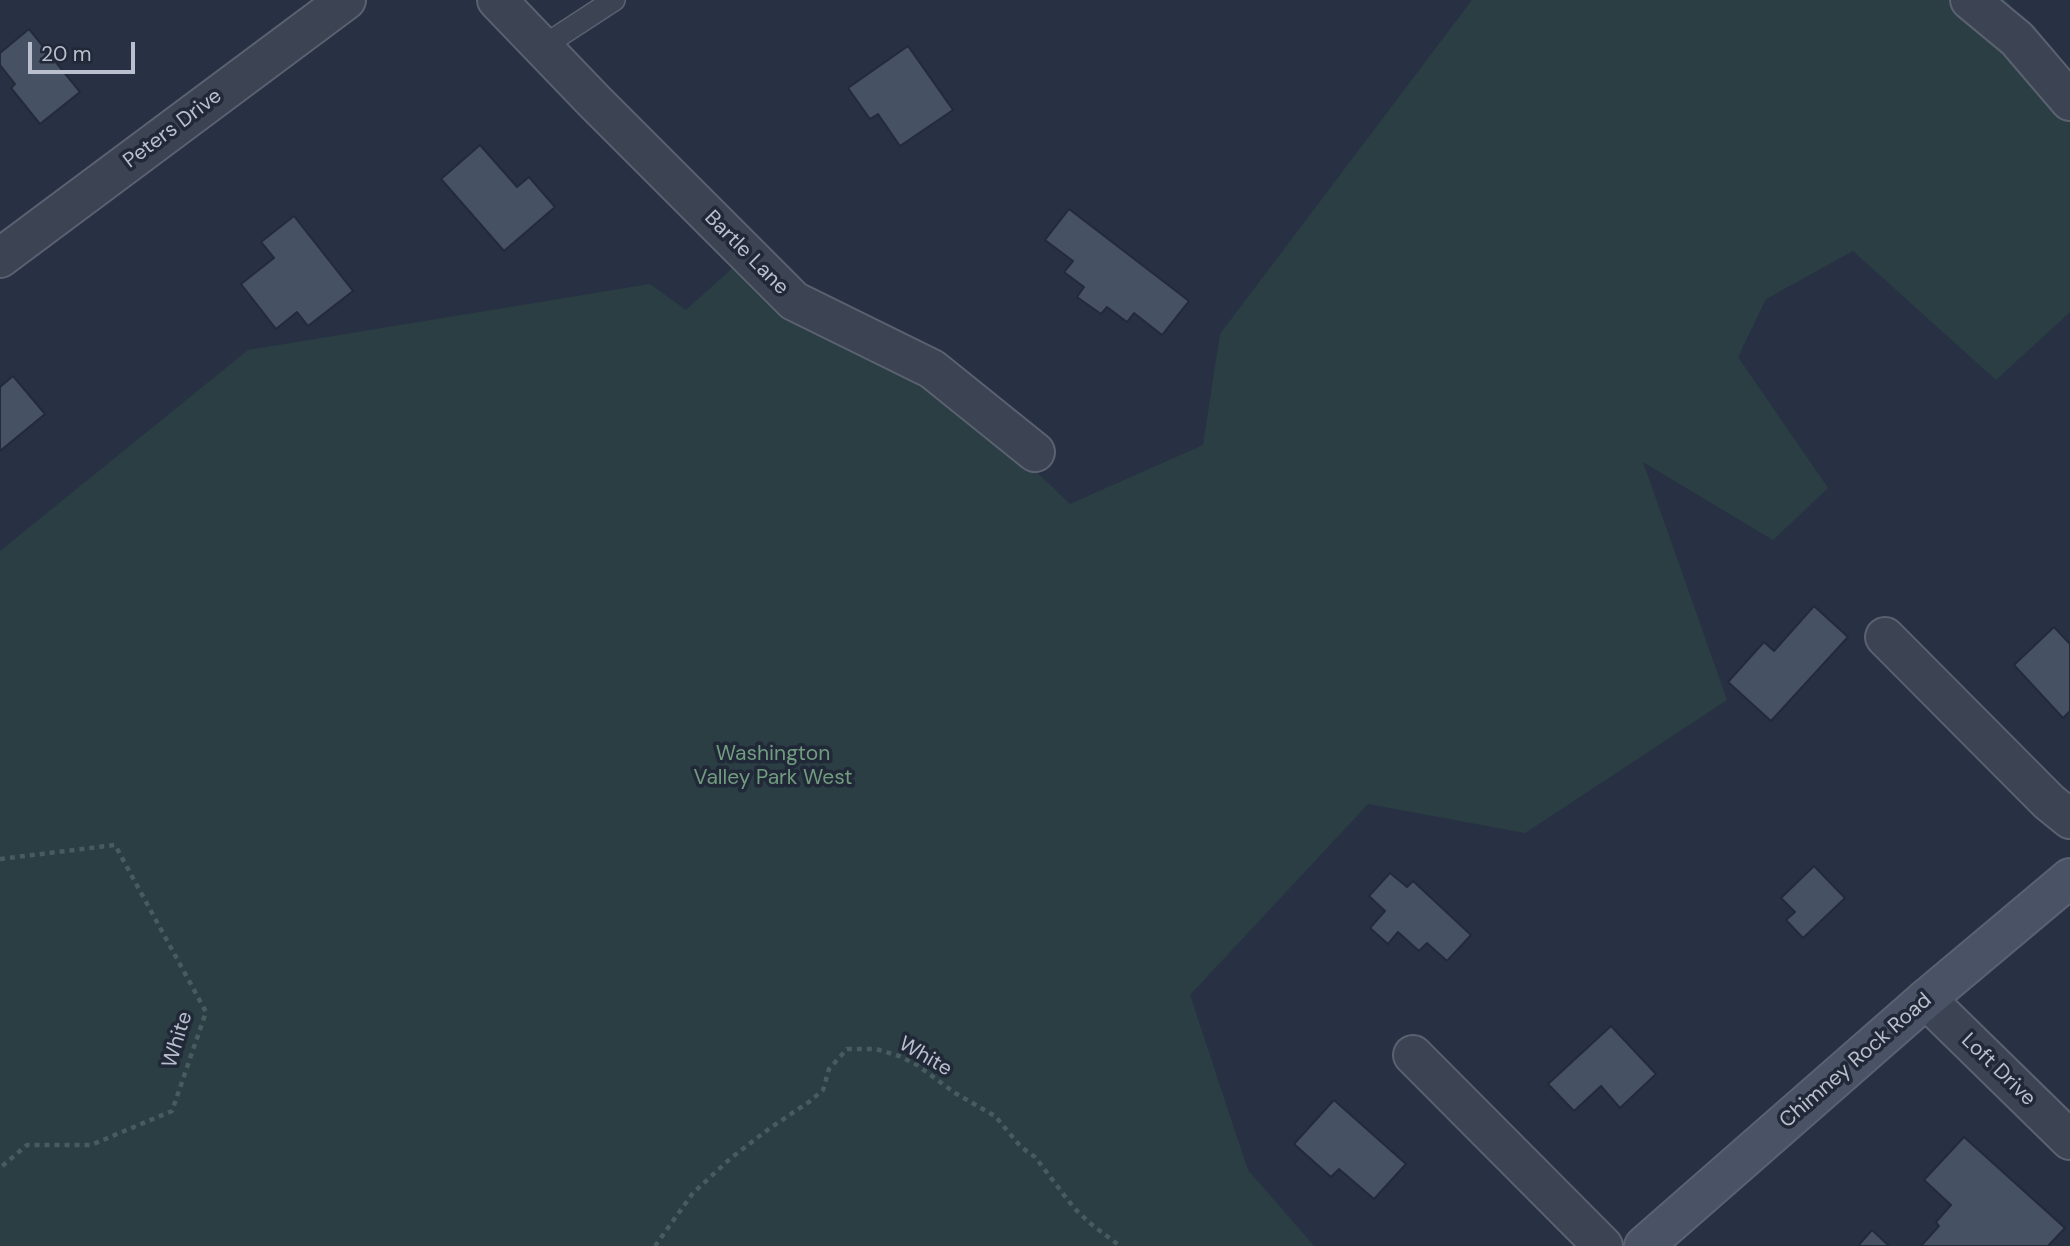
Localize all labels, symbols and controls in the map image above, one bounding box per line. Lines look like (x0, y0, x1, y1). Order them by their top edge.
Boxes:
scale bar (32, 28, 138, 72)
text: 20 m (41, 40, 92, 68)
street label: Peters Drive (119, 84, 227, 174)
street label: Bartle Lane (699, 206, 793, 300)
park label: Washington Valley Park West (694, 741, 852, 791)
street label: Chimney Rock Road (1775, 988, 1937, 1134)
street label: White (158, 1009, 198, 1071)
street label: Loft Drive (1956, 1028, 2040, 1112)
street label: White (894, 1032, 956, 1082)

